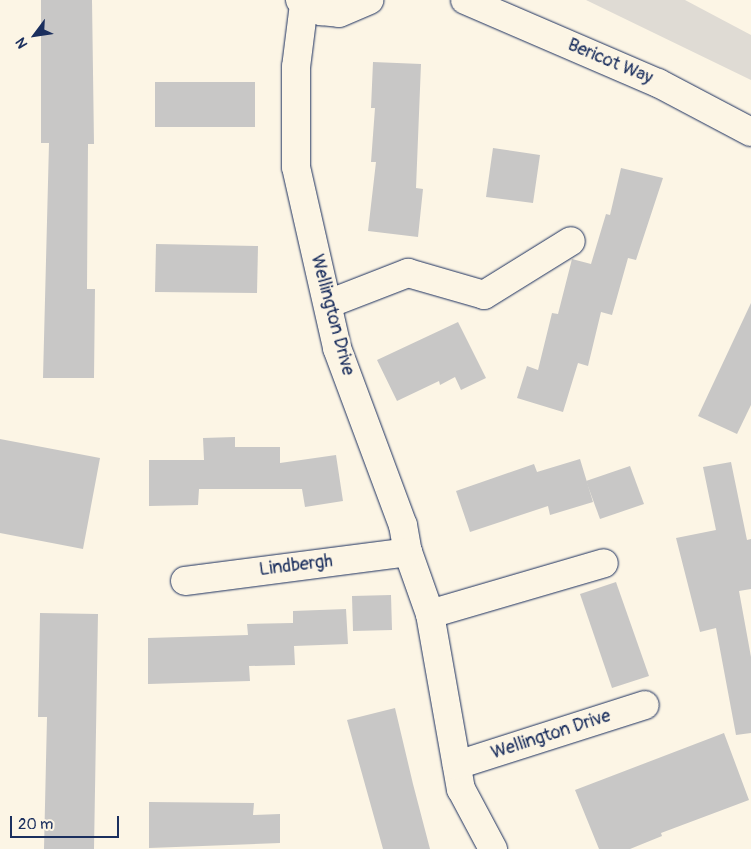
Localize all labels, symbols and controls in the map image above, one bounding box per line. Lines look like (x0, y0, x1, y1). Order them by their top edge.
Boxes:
north arrow (10, 10, 60, 60)
street label: Bericot Way (564, 34, 656, 90)
text: N (12, 35, 31, 51)
street label: Wellington Drive (305, 252, 359, 378)
street label: Lindbergh (258, 551, 334, 581)
street label: Wellington Drive (489, 706, 613, 764)
scale bar (12, 806, 121, 838)
text: 20 m (18, 815, 53, 834)

